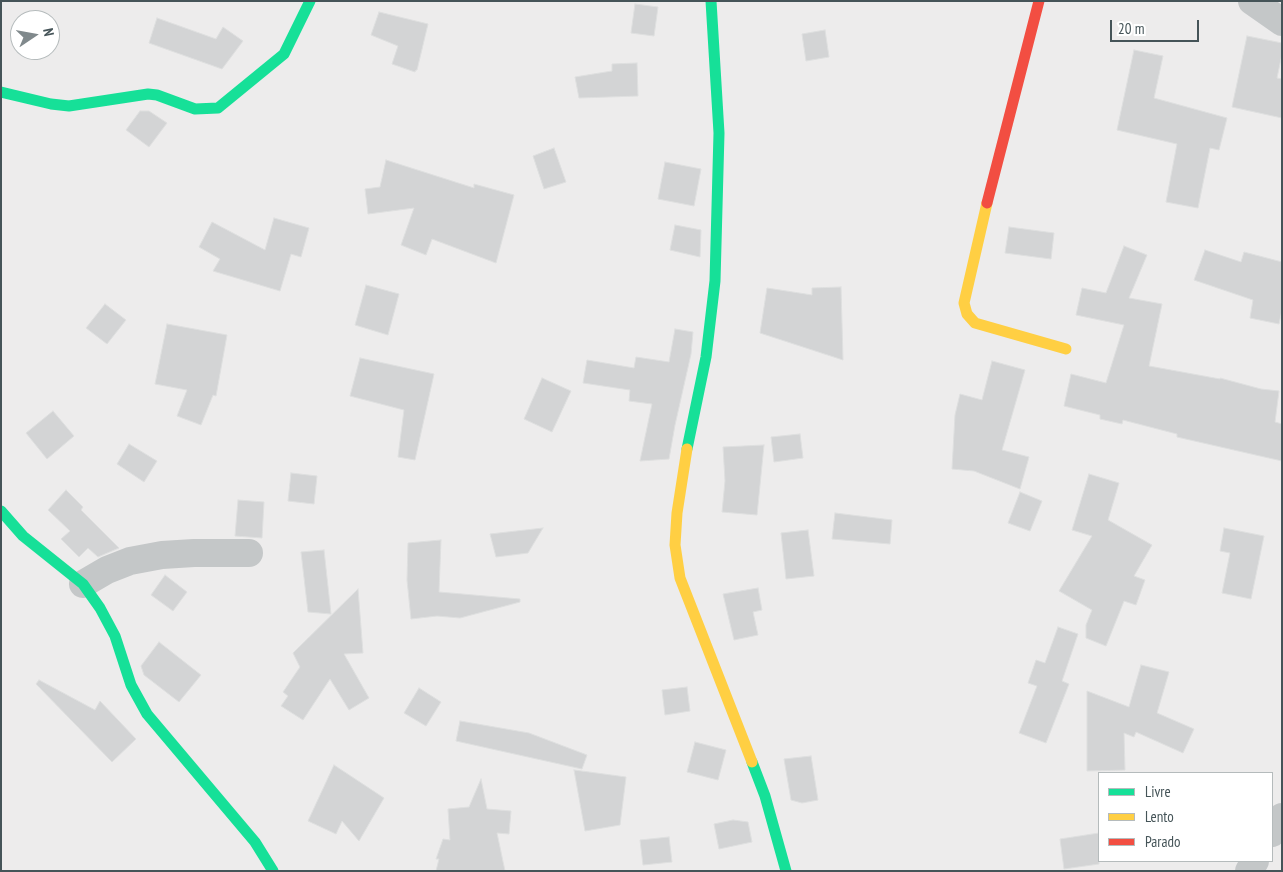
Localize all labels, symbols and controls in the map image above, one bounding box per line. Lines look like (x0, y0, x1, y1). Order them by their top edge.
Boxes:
north arrow (10, 10, 60, 60)
scale bar (1113, 10, 1202, 42)
text: 20 m (1118, 19, 1144, 38)
text: N (39, 27, 58, 38)
legend (1098, 772, 1273, 862)
text: Livre (1145, 782, 1171, 801)
text: Lento (1145, 807, 1174, 826)
text: Parado (1145, 832, 1180, 851)

